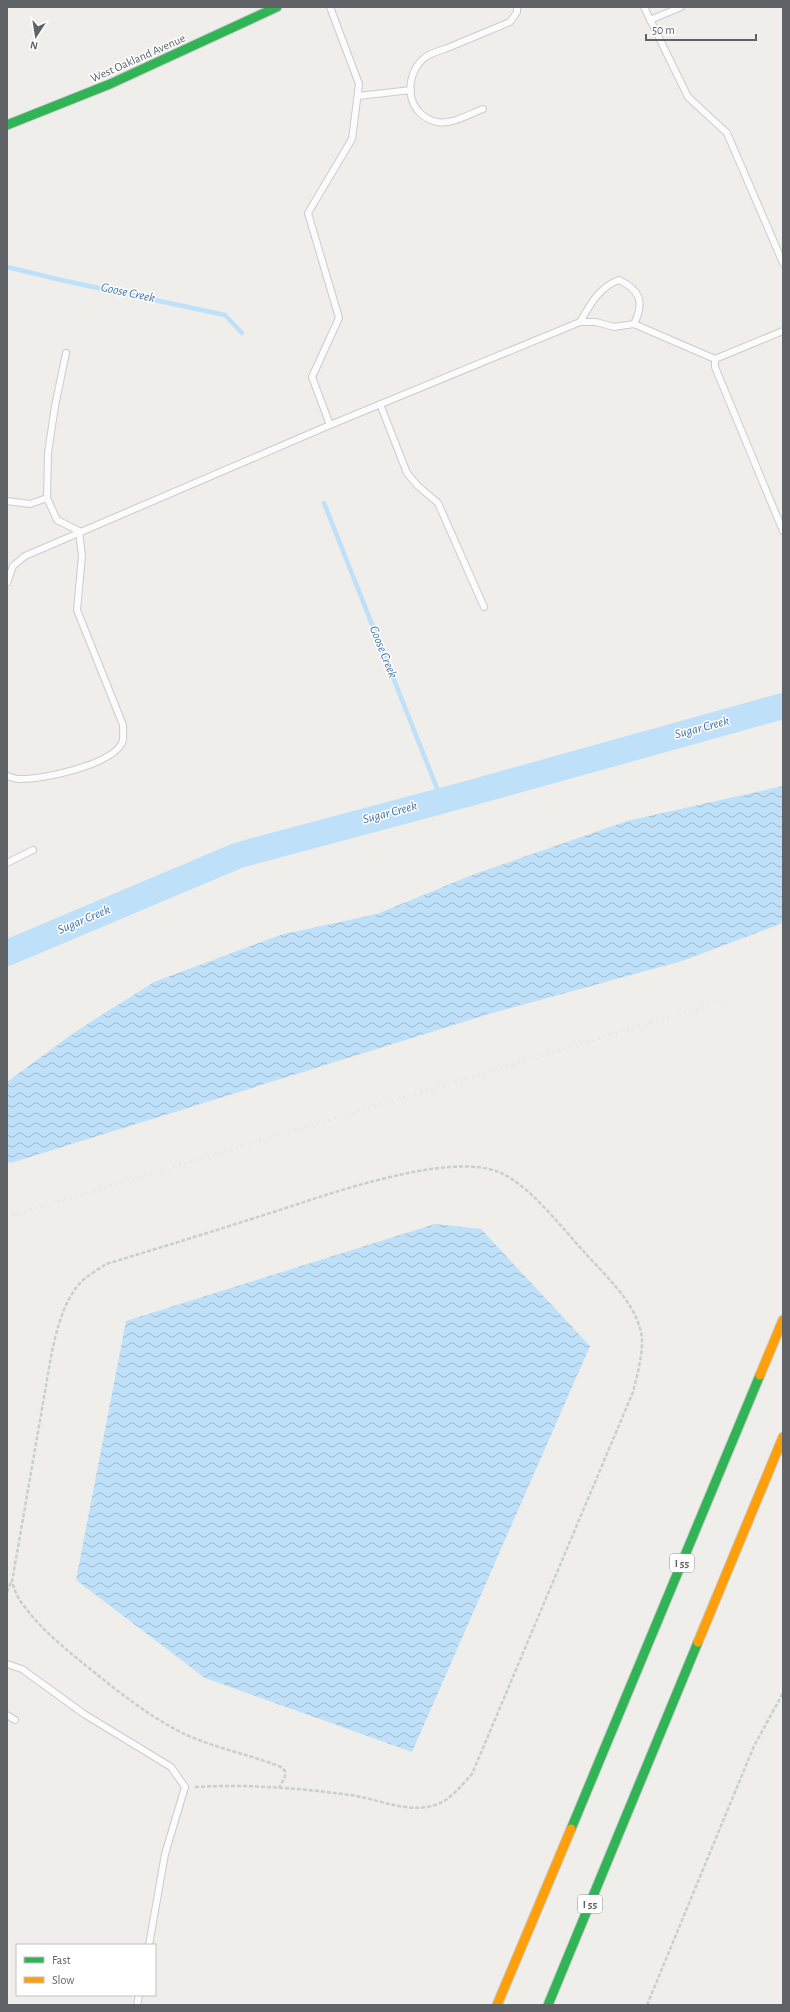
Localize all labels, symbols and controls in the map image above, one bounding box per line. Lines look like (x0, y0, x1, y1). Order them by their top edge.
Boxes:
north arrow (16, 16, 56, 56)
scale bar (646, 16, 756, 42)
text: 50 m (652, 24, 675, 36)
street label: West Oakland Avenue (89, 32, 187, 84)
text: N (29, 39, 39, 51)
water label: Goose Creek (100, 281, 156, 305)
water label: Goose Creek (367, 624, 399, 680)
water label: Sugar Creek (673, 714, 731, 742)
water label: Sugar Creek (361, 799, 419, 827)
water label: Sugar Creek (56, 903, 112, 937)
road number: I 55 (670, 1554, 694, 1572)
road number: I 55 (578, 1895, 602, 1913)
legend (16, 1944, 156, 1996)
text: Fast (52, 1954, 71, 1966)
text: Slow (52, 1974, 74, 1986)

